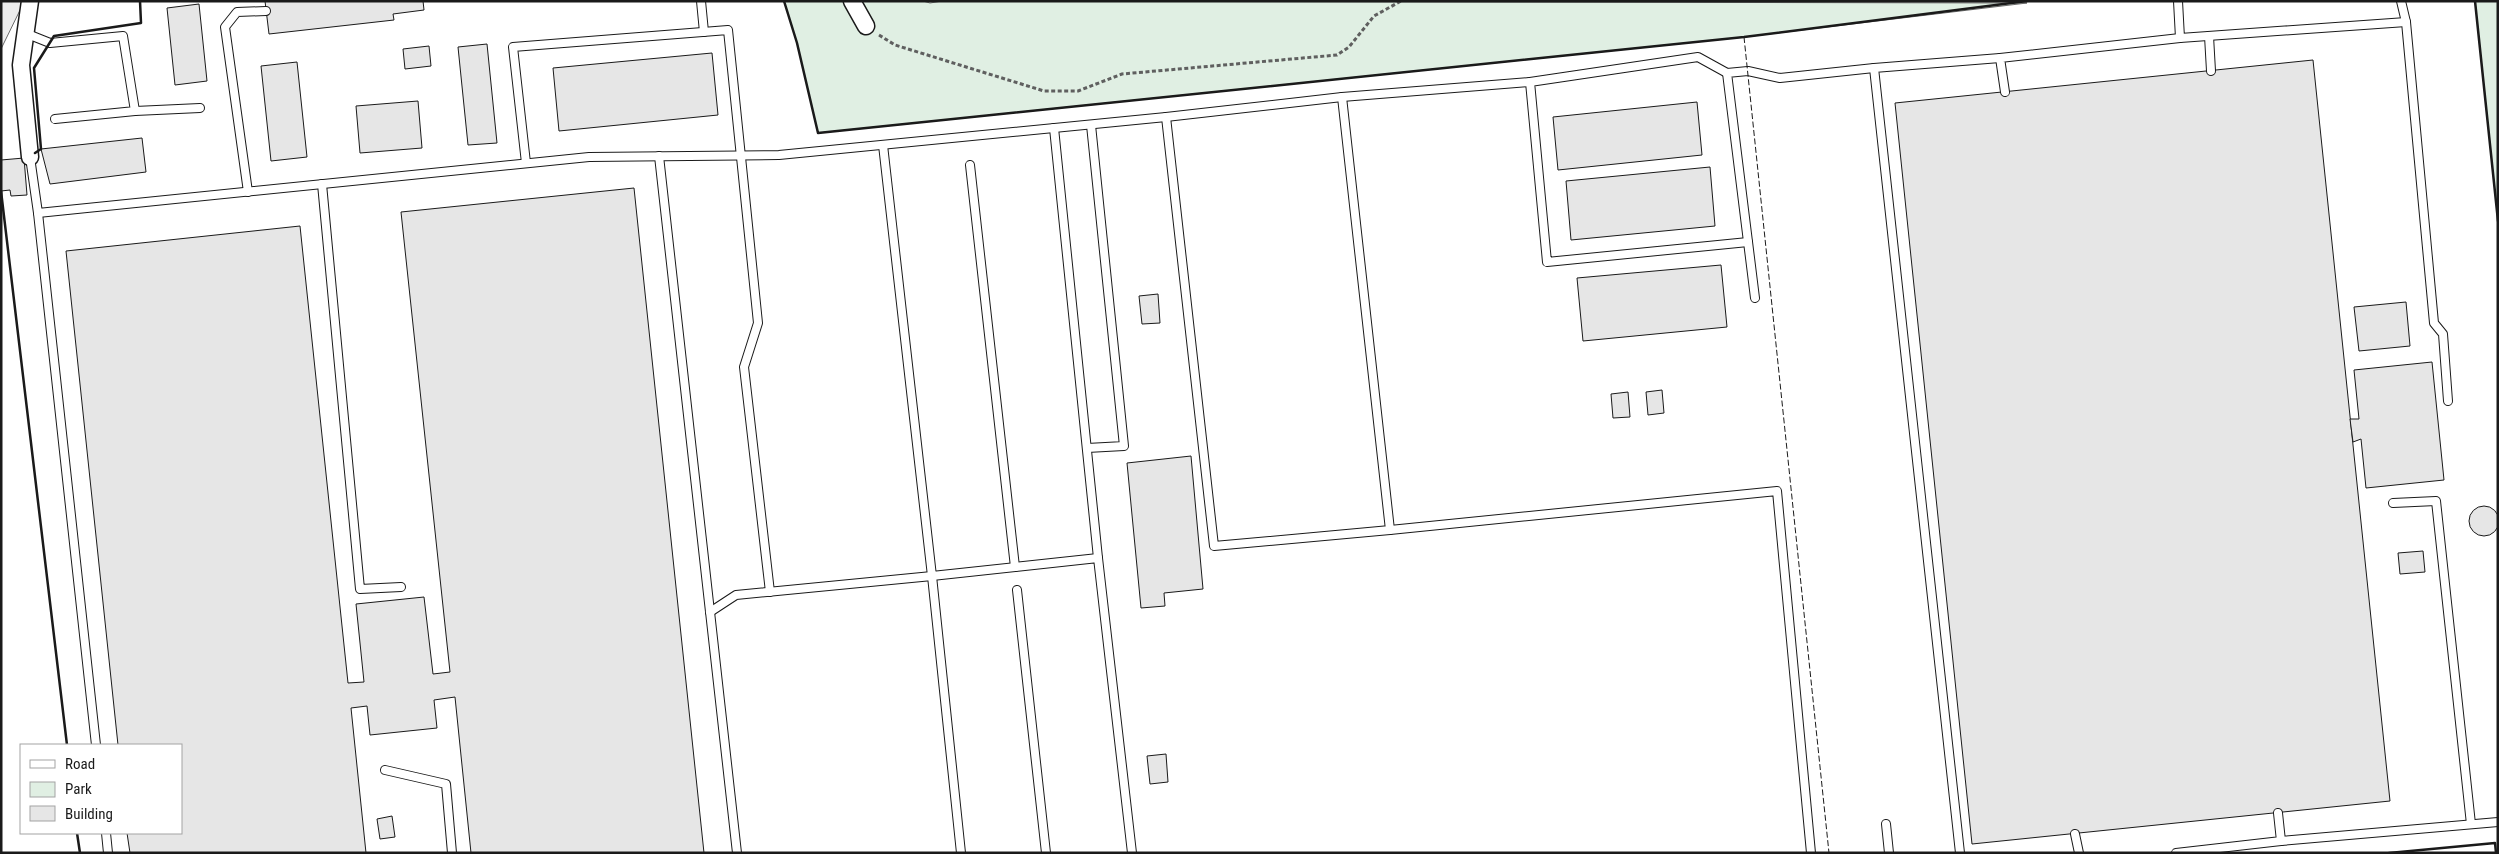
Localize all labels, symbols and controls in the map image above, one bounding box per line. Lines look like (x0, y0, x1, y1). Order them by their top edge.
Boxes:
legend (20, 744, 182, 834)
text: Road (65, 755, 95, 773)
text: Park (65, 780, 92, 798)
text: Building (65, 805, 113, 823)

